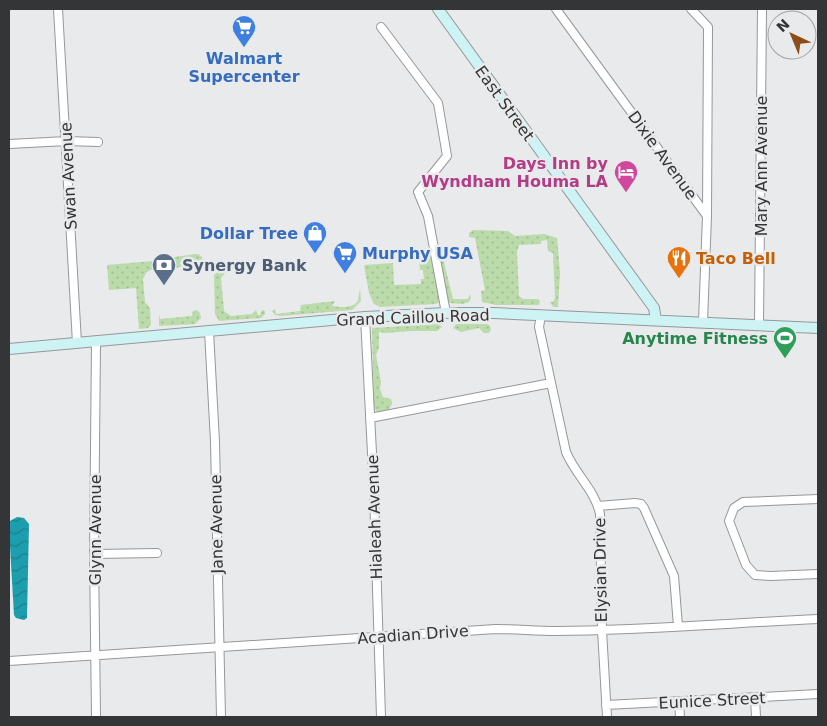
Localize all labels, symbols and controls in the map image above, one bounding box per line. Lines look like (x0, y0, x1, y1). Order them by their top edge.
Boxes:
north arrow (767, 10, 817, 60)
supermarket icon: Walmart Supercenter (231, 14, 257, 48)
text: N (773, 16, 793, 35)
place label: Walmart Supercenter (188, 49, 300, 86)
street label: East Street (471, 62, 538, 145)
street label: Mary Ann Avenue (752, 96, 771, 236)
street label: Dixie Avenue (624, 107, 701, 203)
street label: Swan Avenue (56, 122, 81, 230)
place label: Days Inn by Wyndham Houma LA (421, 154, 609, 191)
hotel icon: Days Inn by Wyndham Houma LA (613, 159, 639, 193)
shop icon: Dollar Tree (302, 220, 328, 254)
place label: Dollar Tree (200, 224, 298, 243)
supermarket icon: Murphy USA (332, 240, 358, 274)
place label: Murphy USA (362, 244, 474, 263)
restaurant icon: Taco Bell (666, 245, 692, 279)
place label: Taco Bell (696, 249, 776, 268)
bank icon: Synergy Bank (151, 252, 177, 286)
place label: Synergy Bank (182, 256, 307, 275)
street label: Grand Caillou Road (336, 305, 490, 330)
sports icon: Anytime Fitness (772, 325, 798, 359)
place label: Anytime Fitness (622, 329, 768, 348)
street label: Hialeah Avenue (363, 454, 386, 580)
street label: Glynn Avenue (86, 474, 105, 586)
street label: Jane Avenue (206, 474, 227, 575)
street label: Elysian Drive (590, 518, 611, 622)
street label: Acadian Drive (357, 621, 469, 648)
street label: Eunice Street (658, 688, 766, 713)

